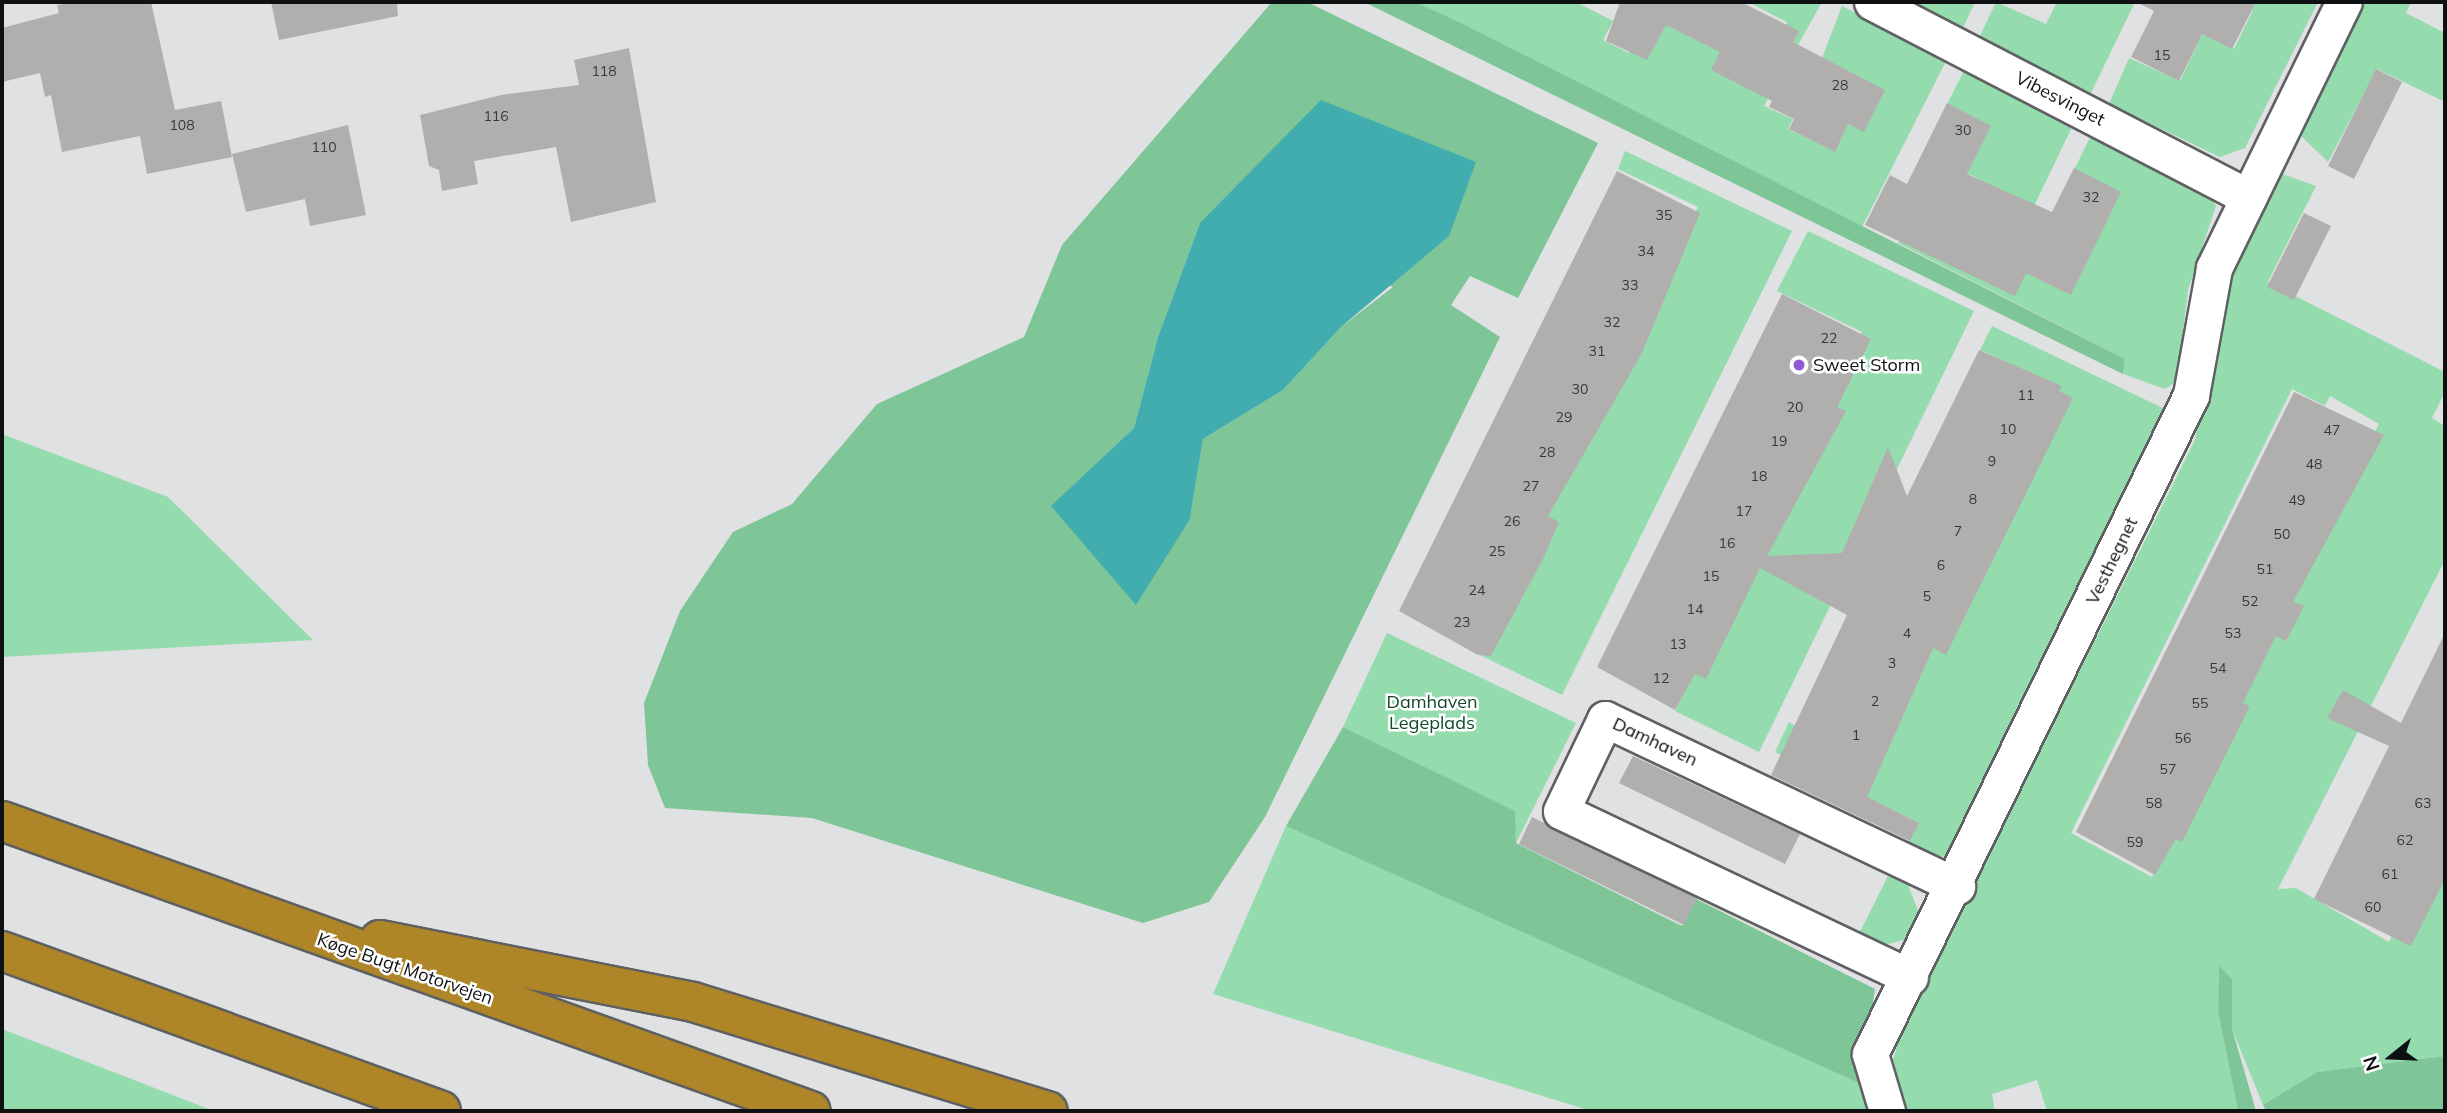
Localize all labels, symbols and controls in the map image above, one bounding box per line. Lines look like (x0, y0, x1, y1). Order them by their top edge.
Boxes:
house number: 15 (2154, 47, 2170, 63)
house number: 118 (591, 63, 617, 79)
street label: Vibesvinget (2012, 67, 2108, 131)
house number: 28 (1832, 77, 1848, 93)
house number: 116 (483, 108, 509, 124)
house number: 108 (169, 117, 195, 133)
house number: 30 (1955, 122, 1971, 138)
house number: 110 (311, 139, 337, 155)
house number: 32 (2083, 189, 2099, 205)
house number: 35 (1656, 207, 1672, 223)
house number: 34 (1638, 243, 1654, 259)
house number: 33 (1622, 277, 1638, 293)
house number: 32 (1604, 314, 1620, 330)
house number: 22 (1821, 330, 1837, 346)
house number: 31 (1589, 343, 1605, 359)
place label: Sweet Storm (1813, 354, 1920, 376)
marker: Sweet Storm (1791, 357, 1807, 373)
house number: 30 (1572, 381, 1588, 397)
house number: 11 (2018, 387, 2034, 403)
house number: 20 (1787, 399, 1803, 415)
house number: 29 (1556, 409, 1572, 425)
house number: 10 (2000, 421, 2016, 437)
house number: 47 (2324, 422, 2340, 438)
house number: 19 (1771, 433, 1787, 449)
house number: 28 (1539, 444, 1555, 460)
house number: 9 (1988, 453, 1996, 469)
house number: 48 (2306, 456, 2322, 472)
house number: 18 (1751, 468, 1767, 484)
house number: 27 (1523, 478, 1539, 494)
house number: 8 (1969, 491, 1977, 507)
house number: 49 (2289, 492, 2305, 508)
house number: 17 (1736, 503, 1752, 519)
house number: 26 (1504, 513, 1520, 529)
street label: Vesthegnet (2082, 514, 2142, 608)
house number: 7 (1954, 523, 1962, 539)
house number: 50 (2274, 526, 2290, 542)
house number: 16 (1719, 535, 1735, 551)
house number: 25 (1489, 543, 1505, 559)
house number: 6 (1937, 557, 1945, 573)
house number: 51 (2257, 561, 2273, 577)
house number: 15 (1703, 568, 1719, 584)
house number: 24 (1469, 582, 1485, 598)
house number: 5 (1923, 588, 1931, 604)
house number: 52 (2242, 593, 2258, 609)
house number: 14 (1687, 601, 1703, 617)
house number: 23 (1454, 614, 1470, 630)
house number: 4 (1903, 625, 1911, 641)
house number: 53 (2225, 625, 2241, 641)
house number: 13 (1670, 636, 1686, 652)
house number: 3 (1888, 655, 1896, 671)
house number: 54 (2210, 660, 2226, 676)
house number: 12 (1653, 670, 1669, 686)
park label: Damhaven Legeplads (1386, 692, 1478, 734)
house number: 2 (1871, 693, 1879, 709)
house number: 55 (2192, 695, 2208, 711)
street label: Damhaven (1609, 713, 1701, 771)
house number: 1 (1852, 727, 1860, 743)
house number: 56 (2175, 730, 2191, 746)
house number: 57 (2160, 761, 2176, 777)
house number: 58 (2146, 795, 2162, 811)
house number: 63 (2415, 795, 2431, 811)
house number: 62 (2397, 832, 2413, 848)
house number: 59 (2127, 834, 2143, 850)
house number: 61 (2382, 866, 2398, 882)
house number: 60 (2365, 899, 2381, 915)
street label: Køge Bugt Motorvejen (314, 929, 496, 1009)
north arrow (2356, 1022, 2426, 1092)
text: N (2357, 1053, 2385, 1074)

